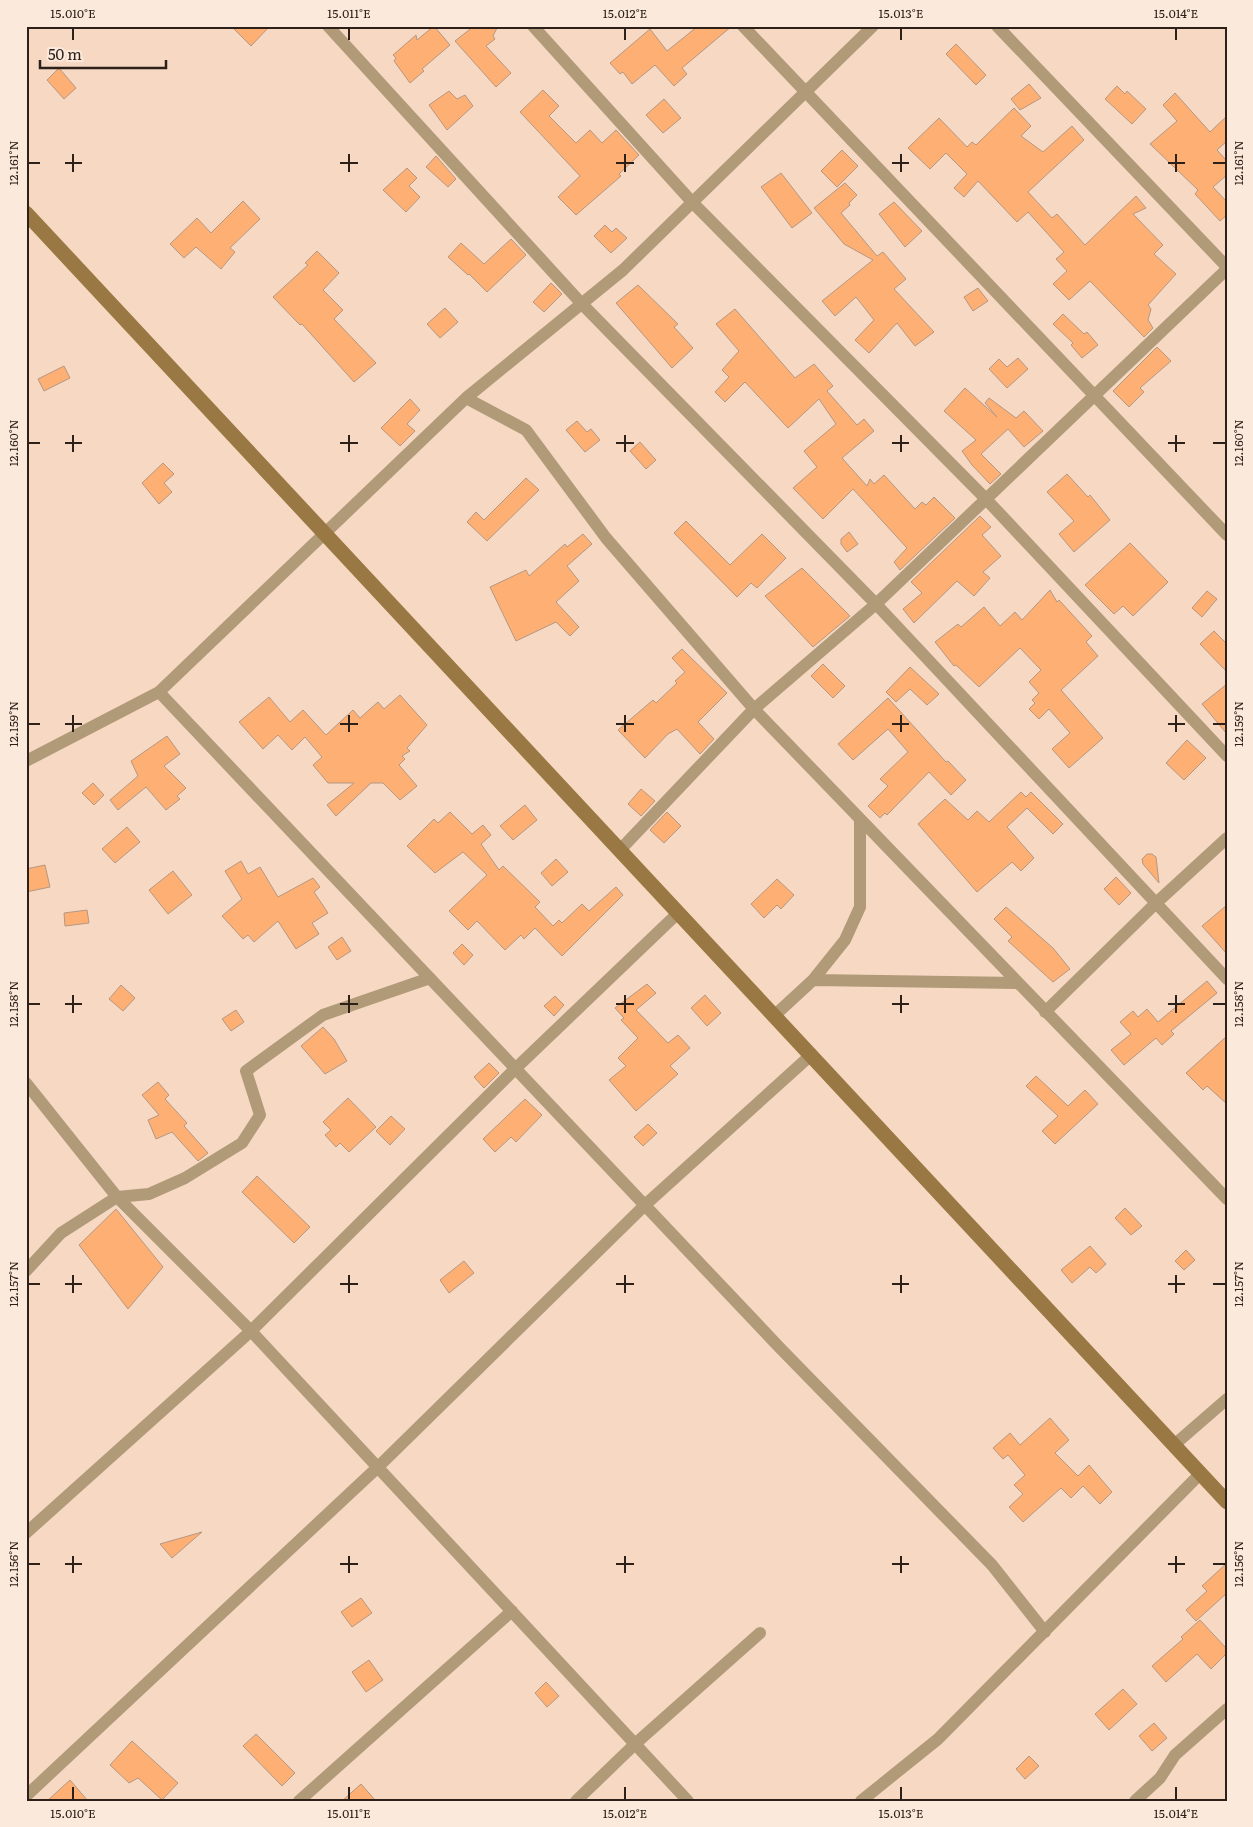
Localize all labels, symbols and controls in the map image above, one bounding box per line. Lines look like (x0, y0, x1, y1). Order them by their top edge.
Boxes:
text: 15.010°E (50, 4, 96, 22)
text: 15.011°E (327, 4, 371, 22)
text: 15.012°E (603, 4, 648, 22)
text: 15.013°E (879, 4, 924, 22)
text: 15.014°E (1154, 4, 1198, 22)
scale bar (40, 38, 166, 70)
text: 50 m (48, 42, 82, 65)
text: 12.161°N (4, 140, 22, 186)
text: 12.161°N (1229, 140, 1247, 186)
text: 12.160°N (4, 419, 22, 467)
text: 12.160°N (1229, 419, 1247, 467)
text: 12.159°N (4, 701, 22, 747)
text: 12.159°N (1229, 701, 1247, 747)
text: 12.158°N (4, 981, 22, 1027)
text: 12.158°N (1229, 981, 1247, 1027)
text: 12.157°N (4, 1261, 22, 1307)
text: 12.157°N (1229, 1261, 1247, 1307)
text: 12.156°N (4, 1541, 22, 1587)
text: 12.156°N (1229, 1541, 1247, 1587)
text: 15.010°E (50, 1804, 96, 1822)
text: 15.011°E (327, 1804, 371, 1822)
text: 15.012°E (603, 1804, 648, 1822)
text: 15.013°E (879, 1804, 924, 1822)
text: 15.014°E (1154, 1804, 1198, 1822)

